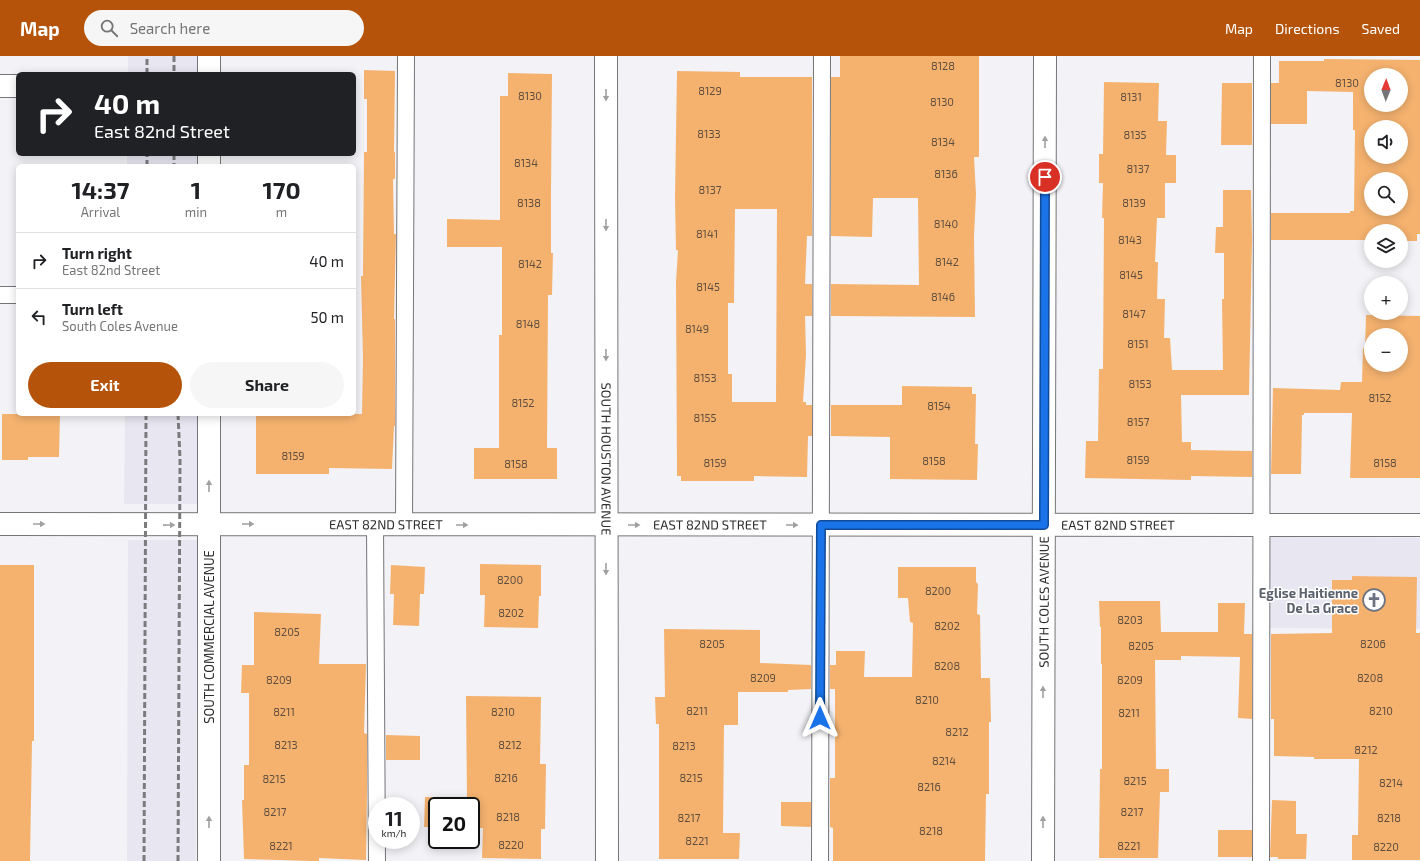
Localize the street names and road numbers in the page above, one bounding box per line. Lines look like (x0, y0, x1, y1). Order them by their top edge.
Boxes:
street label: SOUTH HOUSTON AVENUE (598, 383, 615, 535)
street label: EAST 82ND STREET (329, 516, 443, 532)
street label: EAST 82ND STREET (653, 516, 767, 533)
street label: EAST 82ND STREET (1061, 517, 1175, 533)
street label: SOUTH COLES AVENUE (1035, 536, 1052, 668)
street label: SOUTH COMMERCIAL AVENUE (201, 550, 217, 724)

